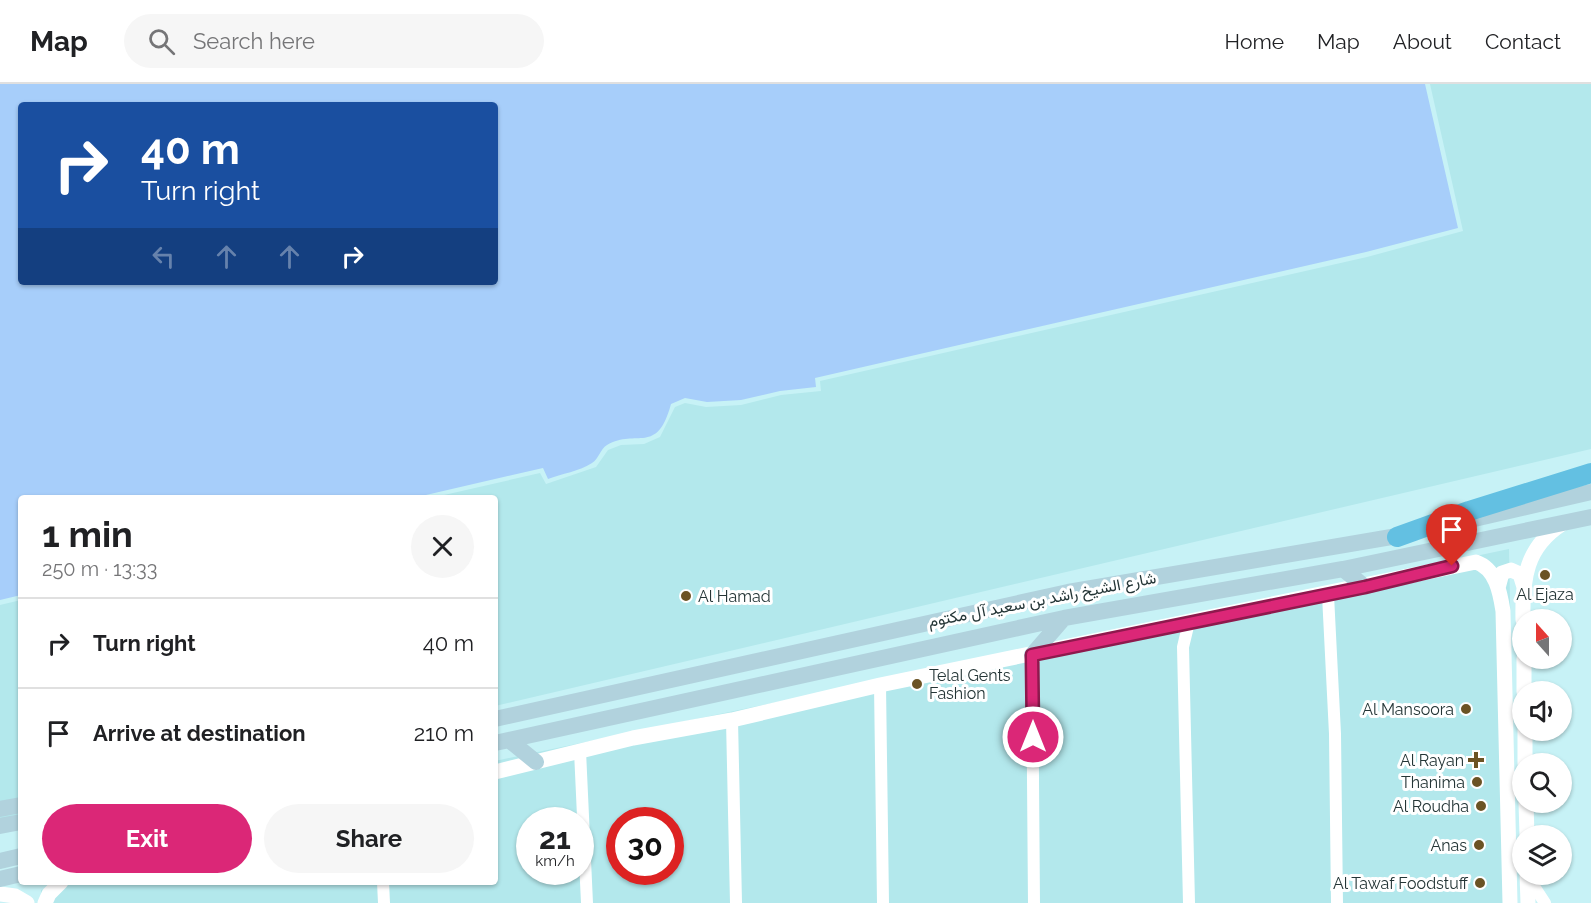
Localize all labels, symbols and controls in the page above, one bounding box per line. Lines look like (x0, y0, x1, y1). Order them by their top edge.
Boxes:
search box (124, 14, 544, 68)
text: Map (30, 25, 88, 58)
icon: search (145, 25, 178, 58)
text: Search here (193, 28, 315, 54)
text: Home (1225, 29, 1284, 54)
text: Map (1317, 29, 1360, 54)
text: About (1393, 29, 1452, 54)
text: Contact (1485, 29, 1561, 54)
text: 40 m (141, 125, 240, 174)
icon: right (42, 126, 120, 204)
text: Turn right (141, 175, 260, 206)
icon: left (147, 240, 180, 273)
icon: ahead (210, 240, 243, 273)
icon: ahead (273, 240, 306, 273)
icon: right (336, 240, 369, 273)
pin (1426, 504, 1477, 566)
text: 1 min (42, 513, 133, 555)
icon: arrive (1435, 513, 1468, 546)
button: close (411, 515, 474, 578)
text: 250 m · 13:33 (42, 557, 157, 581)
street label: شارع الشيخ راشد بن سعيد آل مكتوم (926, 568, 1158, 633)
marker: Al Ejaza (1538, 568, 1552, 582)
place label: Al Ejaza (1516, 585, 1574, 604)
place label: Al Hamad (698, 587, 771, 606)
marker: Al Hamad (679, 589, 693, 603)
north arrow (1512, 609, 1572, 669)
map controls (1512, 609, 1572, 885)
icon: right (42, 627, 75, 660)
text: Turn right (93, 630, 196, 656)
text: 40 m (423, 630, 474, 656)
place label: Telal Gents Fashion (929, 666, 1011, 703)
marker: Telal Gents Fashion (910, 677, 924, 691)
button: sound (1512, 681, 1572, 741)
place label: Al Mansoora (1362, 700, 1454, 719)
marker: Al Mansoora (1459, 702, 1473, 716)
position arrow (1001, 705, 1065, 769)
icon: arrive (42, 717, 75, 750)
text: Arrive at destination (93, 720, 306, 746)
text: 210 m (414, 720, 474, 746)
place label: Al Rayan (1400, 751, 1464, 770)
marker: Al Rayan (1469, 753, 1483, 767)
button: search (1512, 753, 1572, 813)
place label: Thanima (1401, 773, 1465, 792)
marker: Thanima (1470, 775, 1484, 789)
place label: Al Roudha (1393, 797, 1469, 816)
marker: Al Roudha (1474, 799, 1488, 813)
button: Exit (42, 804, 252, 873)
button: Share (264, 804, 474, 873)
speed limit sign: 30 (606, 807, 684, 885)
text: 21 (539, 821, 571, 856)
button: layers (1512, 825, 1572, 885)
place label: Anas (1430, 836, 1467, 855)
marker: Anas (1472, 838, 1486, 852)
text: km/h (535, 852, 575, 870)
place label: Al Tawaf Foodstuff (1333, 874, 1469, 893)
marker: Al Tawaf Foodstuff (1473, 876, 1487, 890)

